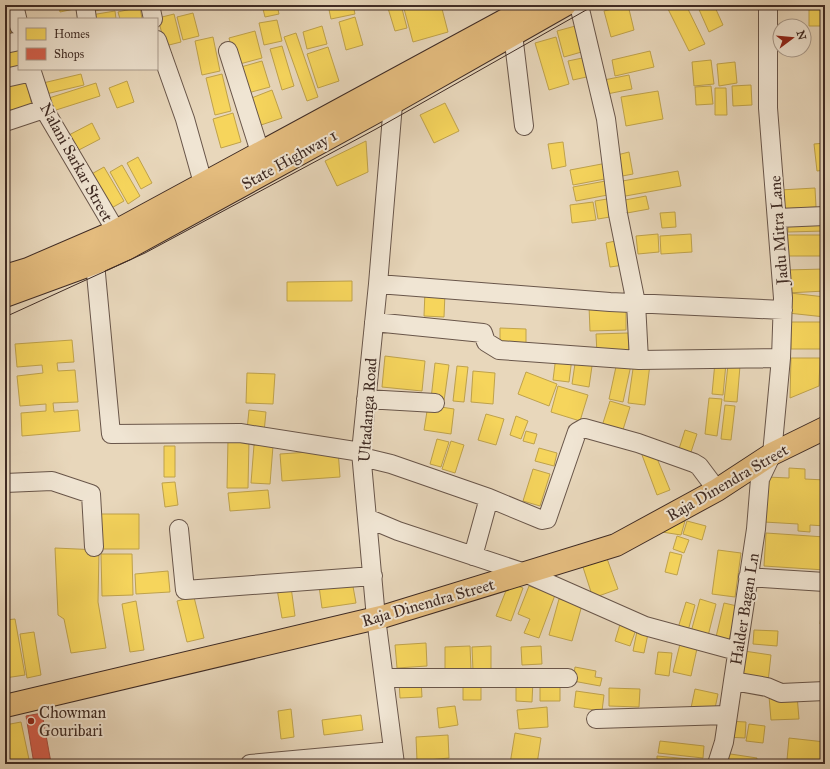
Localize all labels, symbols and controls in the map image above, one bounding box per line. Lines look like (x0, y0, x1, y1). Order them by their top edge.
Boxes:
legend (18, 18, 158, 70)
north arrow (772, 18, 812, 58)
text: Homes (54, 27, 90, 41)
text: N (794, 29, 809, 42)
text: Shops (54, 47, 84, 61)
street label: Nalani Sarkar Street (36, 100, 117, 225)
street label: State Highway 1 (238, 125, 341, 194)
street label: Jadu Mitra Lane (765, 174, 793, 287)
street label: Ultadanga Road (354, 357, 382, 463)
street label: Raja Dinendra Street (663, 440, 792, 525)
street label: Halder Bagan Ln (726, 551, 764, 667)
street label: Raja Dinendra Street (360, 574, 497, 631)
place label: Chowman Gouribari (39, 703, 107, 740)
marker: Chowman Gouribari (26, 716, 36, 726)

